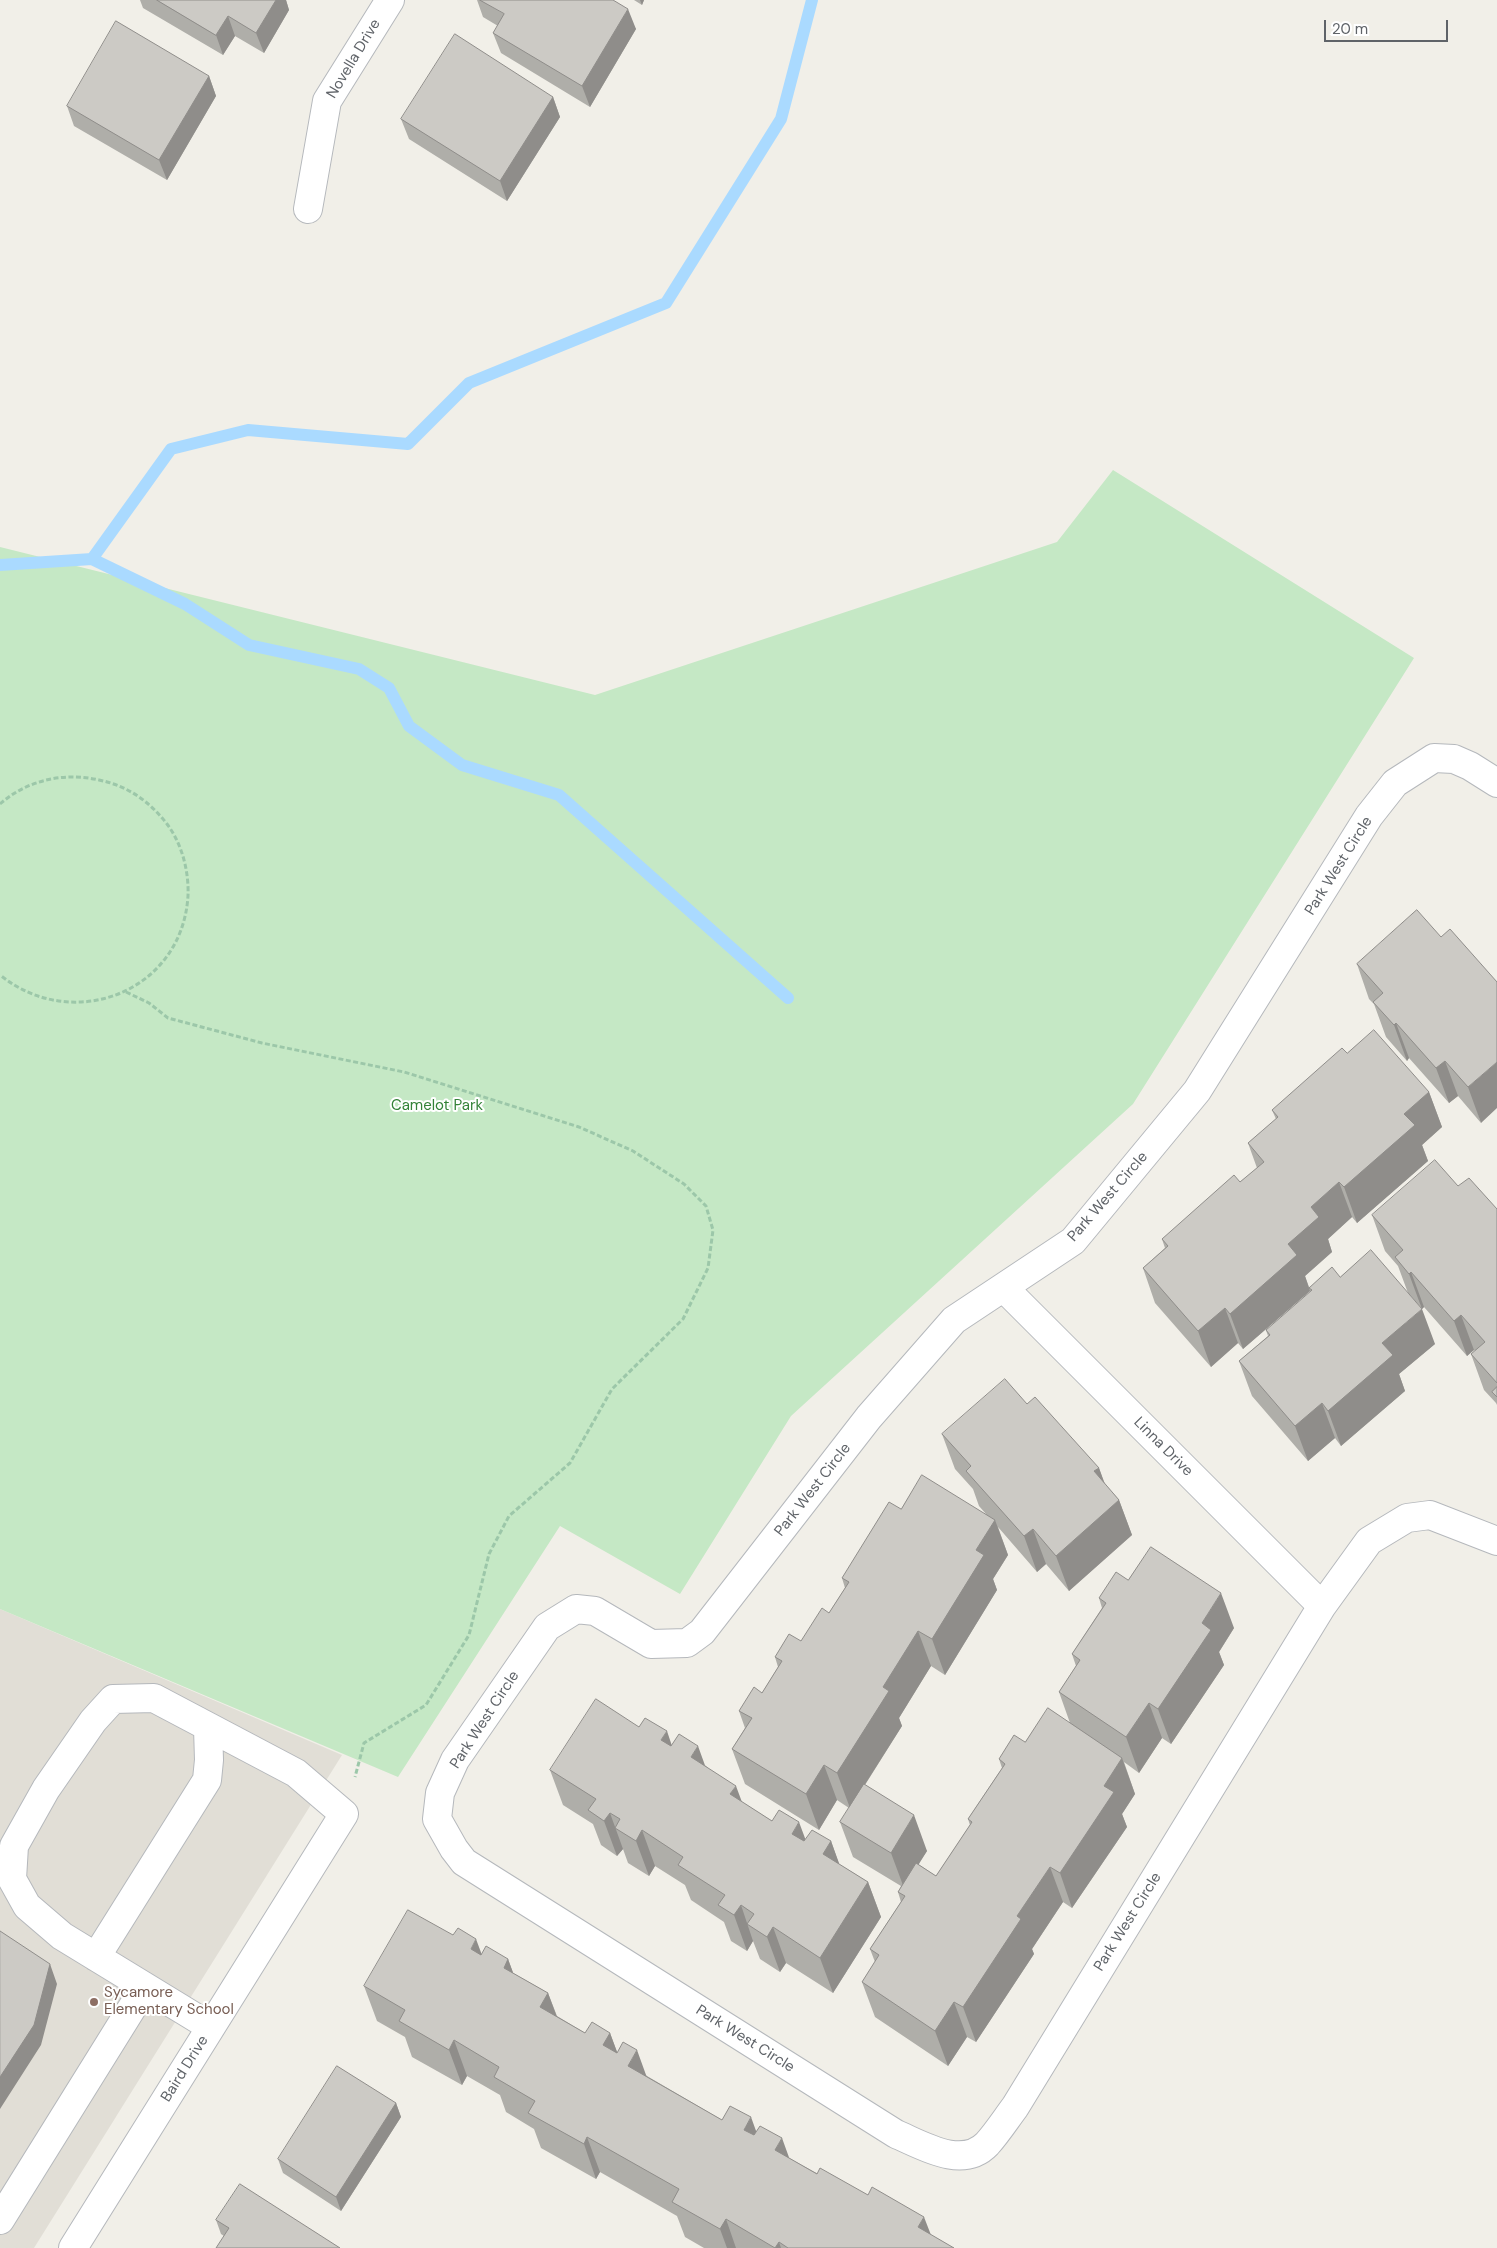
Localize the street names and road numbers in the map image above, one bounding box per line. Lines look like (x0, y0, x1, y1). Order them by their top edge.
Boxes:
street label: Novella Drive (323, 16, 385, 102)
street label: Park West Circle (1301, 813, 1377, 919)
street label: Park West Circle (1064, 1148, 1152, 1246)
street label: Linna Drive (1130, 1414, 1196, 1480)
street label: Park West Circle (771, 1440, 855, 1540)
street label: Park West Circle (447, 1668, 523, 1772)
street label: Park West Circle (1090, 1869, 1166, 1975)
street label: Park West Circle (692, 2001, 798, 2077)
street label: Baird Drive (157, 2032, 213, 2106)

